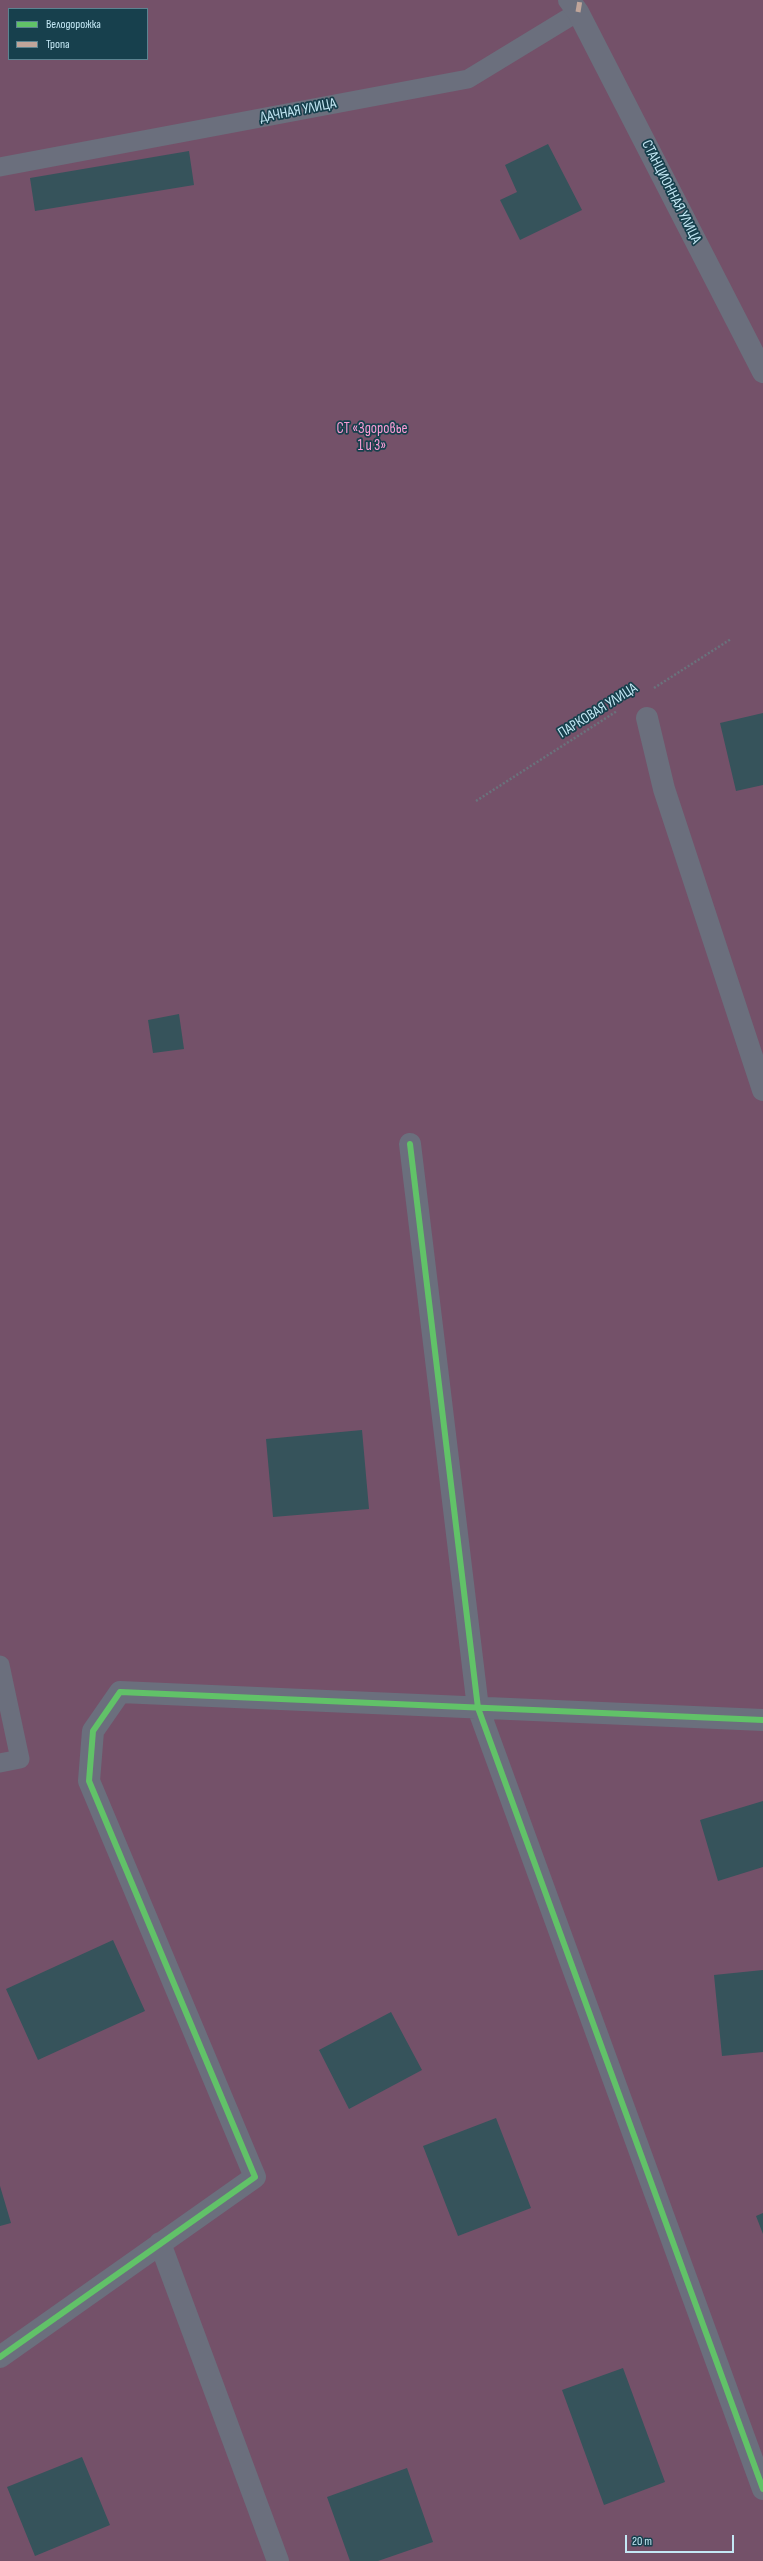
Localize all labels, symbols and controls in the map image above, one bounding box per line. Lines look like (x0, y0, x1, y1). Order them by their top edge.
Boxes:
legend (8, 8, 148, 60)
text: Велодорожка (46, 17, 101, 32)
text: Тропа (46, 37, 70, 52)
street label: ДАЧНАЯ УЛИЦА (258, 95, 338, 127)
street label: СТАНЦИОННАЯ УЛИЦА (637, 137, 705, 247)
park label: СТ «Здоровье 1 и 3» (337, 420, 407, 455)
street label: ПАРКОВАЯ УЛИЦА (555, 679, 641, 743)
scale bar (627, 2527, 736, 2553)
text: 20 m (632, 2534, 652, 2549)

